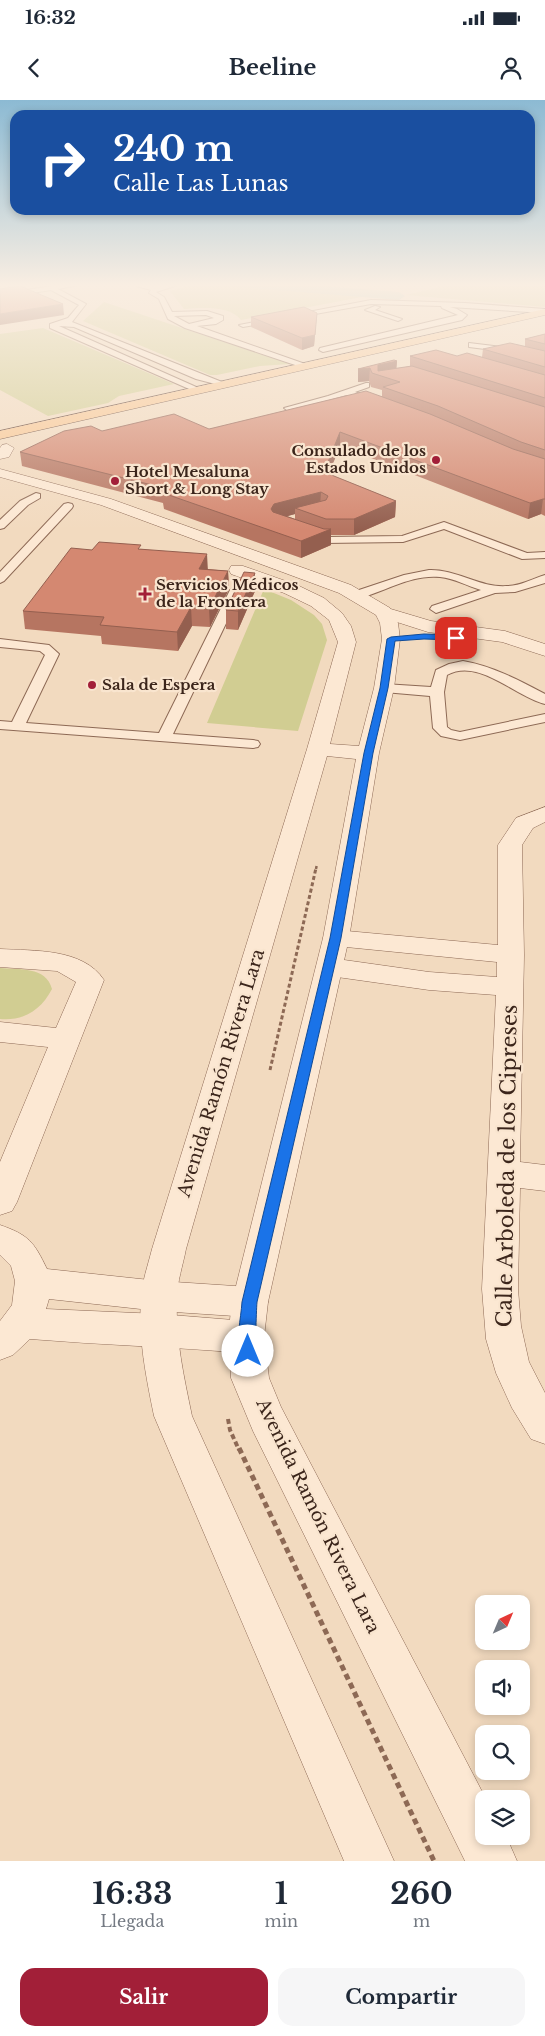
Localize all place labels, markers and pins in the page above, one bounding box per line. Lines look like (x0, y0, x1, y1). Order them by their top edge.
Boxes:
place label: Consulado de los Estados Unidos (292, 441, 426, 477)
marker: Consulado de los Estados Unidos (430, 454, 442, 466)
place label: Hotel Mesaluna Short & Long Stay (125, 462, 269, 498)
marker: Hotel Mesaluna Short & Long Stay (109, 475, 121, 487)
place label: Servicios Médicos de la Frontera (156, 575, 299, 611)
marker: Servicios Médicos de la Frontera (138, 587, 152, 601)
pin (435, 617, 477, 659)
place label: Sala de Espera (102, 675, 216, 694)
marker: Sala de Espera (86, 679, 98, 691)

